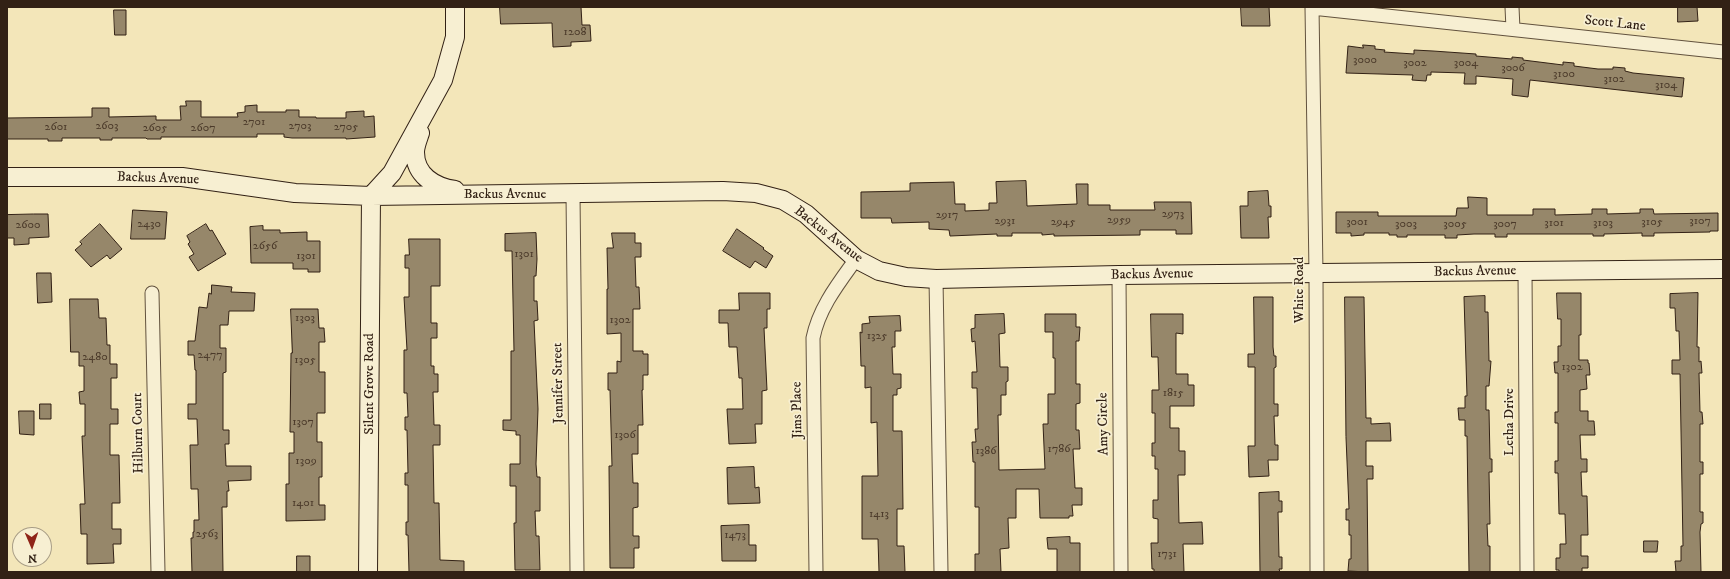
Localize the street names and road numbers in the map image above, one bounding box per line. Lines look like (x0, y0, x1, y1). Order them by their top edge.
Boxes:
street label: Scott Lane (1584, 12, 1646, 36)
street label: Backus Avenue (116, 169, 200, 189)
street label: Backus Avenue (464, 187, 546, 203)
street label: Backus Avenue (790, 203, 866, 267)
street label: White Road (1292, 257, 1308, 323)
street label: Backus Avenue (1434, 263, 1516, 281)
street label: Backus Avenue (1111, 266, 1193, 284)
street label: Silent Grove Road (362, 333, 378, 435)
street label: Jennifer Street (550, 342, 568, 424)
street label: Jims Place (789, 381, 807, 439)
street label: Letha Drive (1502, 388, 1518, 456)
street label: Hilburn Court (130, 392, 148, 474)
street label: Amy Circle (1095, 392, 1113, 456)

